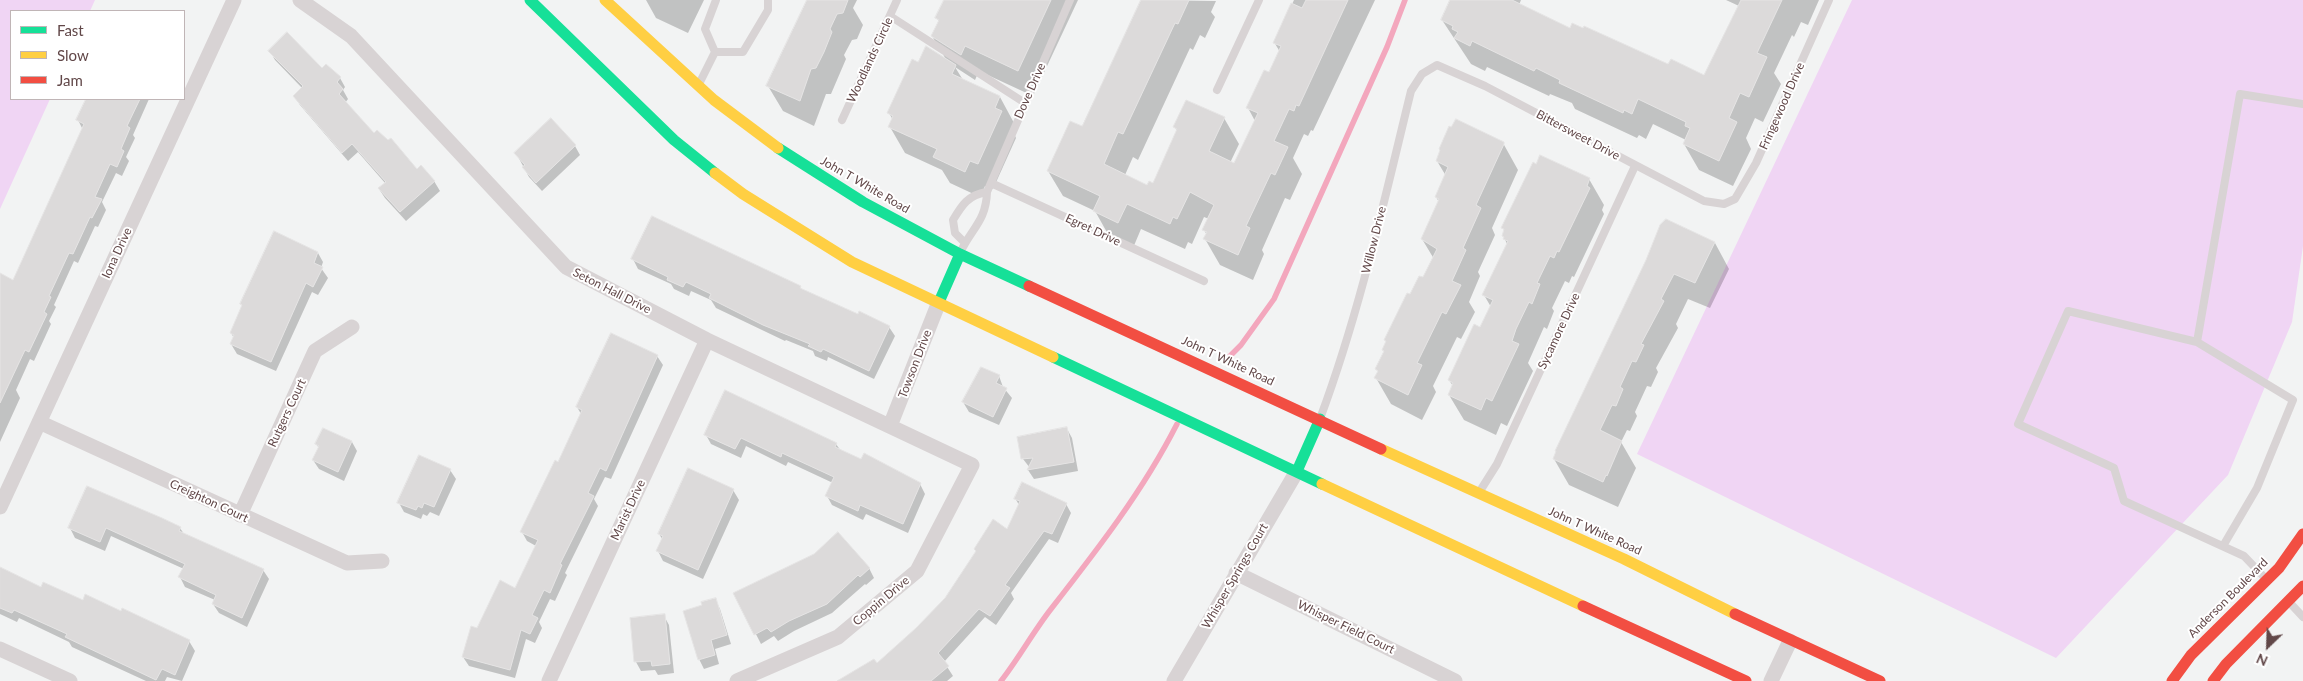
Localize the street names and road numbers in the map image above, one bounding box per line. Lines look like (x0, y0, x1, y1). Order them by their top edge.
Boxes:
street label: Woodlands Circle (844, 15, 896, 105)
street label: Fringewood Drive (1756, 60, 1808, 152)
street label: Dove Drive (1011, 61, 1049, 121)
street label: Bittersweet Drive (1534, 107, 1622, 163)
street label: John T White Road (818, 154, 912, 216)
street label: Willow Drive (1359, 205, 1389, 275)
street label: Egret Drive (1063, 211, 1123, 249)
street label: Iona Drive (99, 225, 135, 281)
street label: Seton Hall Drive (570, 265, 654, 317)
street label: Sycamore Drive (1535, 290, 1583, 372)
street label: Towson Drive (895, 328, 935, 400)
street label: John T White Road (1179, 333, 1277, 389)
street label: Rutgers Court (265, 377, 309, 449)
street label: Creighton Court (167, 476, 251, 526)
street label: Marist Drive (608, 477, 648, 543)
street label: John T White Road (1546, 504, 1644, 558)
street label: Whisper Springs Court (1199, 521, 1271, 631)
street label: Anderson Boulevard (2185, 555, 2271, 641)
street label: Coppin Drive (850, 573, 912, 629)
street label: Whisper Field Court (1295, 597, 1397, 657)

